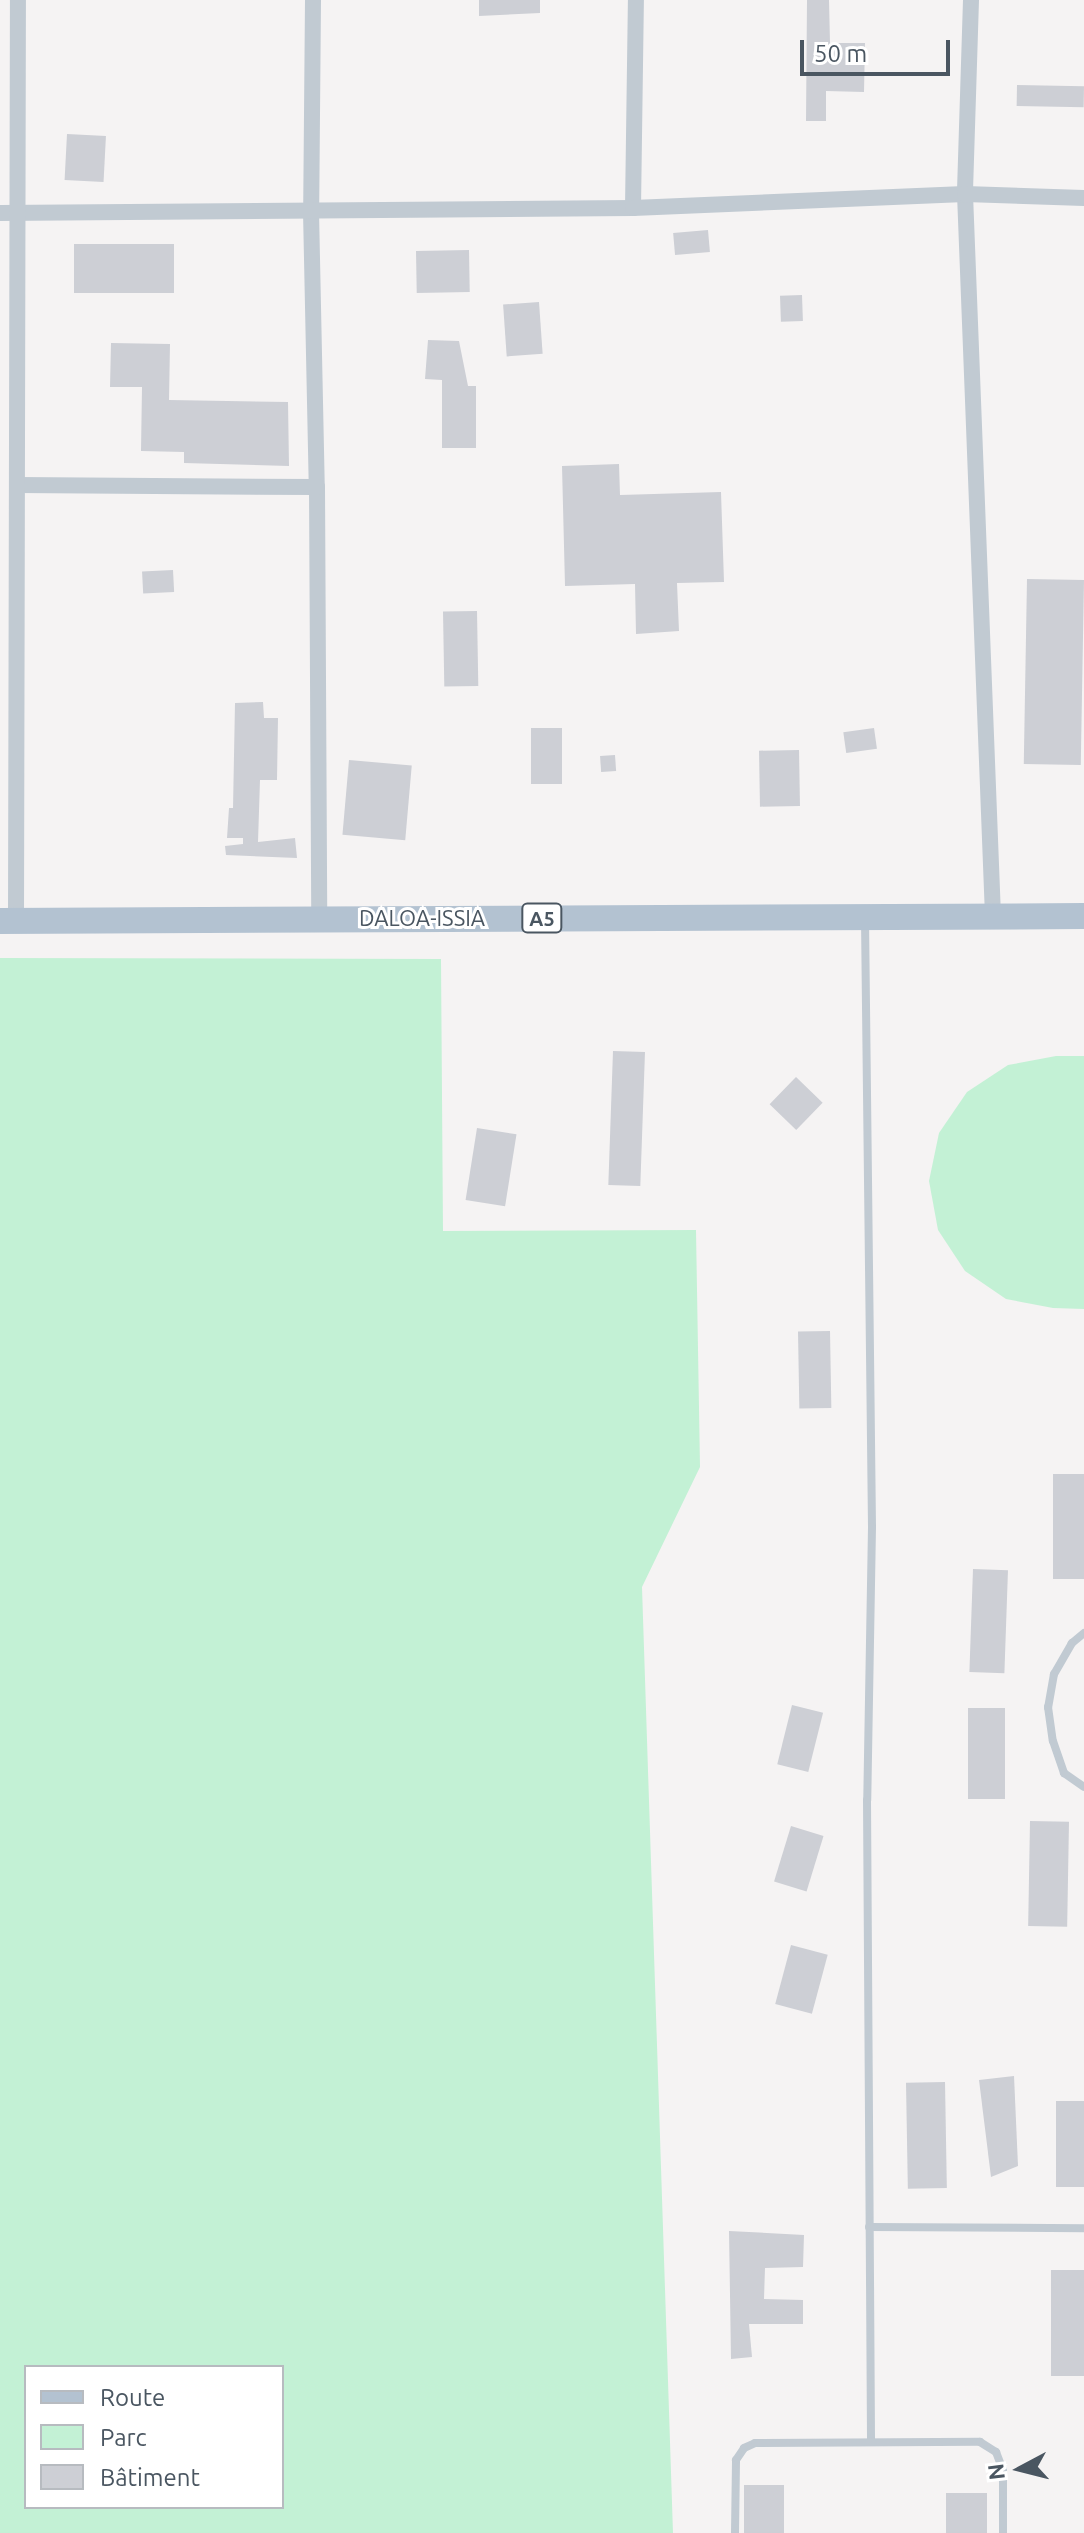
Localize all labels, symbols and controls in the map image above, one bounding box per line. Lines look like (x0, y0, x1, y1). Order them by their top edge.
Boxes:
scale bar (804, 24, 954, 74)
text: 50 m (814, 40, 867, 67)
road number: A5 (520, 902, 564, 934)
street label: DALOA-ISSIA (359, 905, 485, 931)
legend (24, 2365, 284, 2509)
text: Route (100, 2384, 165, 2411)
text: Parc (100, 2424, 147, 2451)
north arrow (980, 2429, 1060, 2509)
text: N (982, 2462, 1009, 2482)
text: Bâtiment (100, 2464, 200, 2491)

